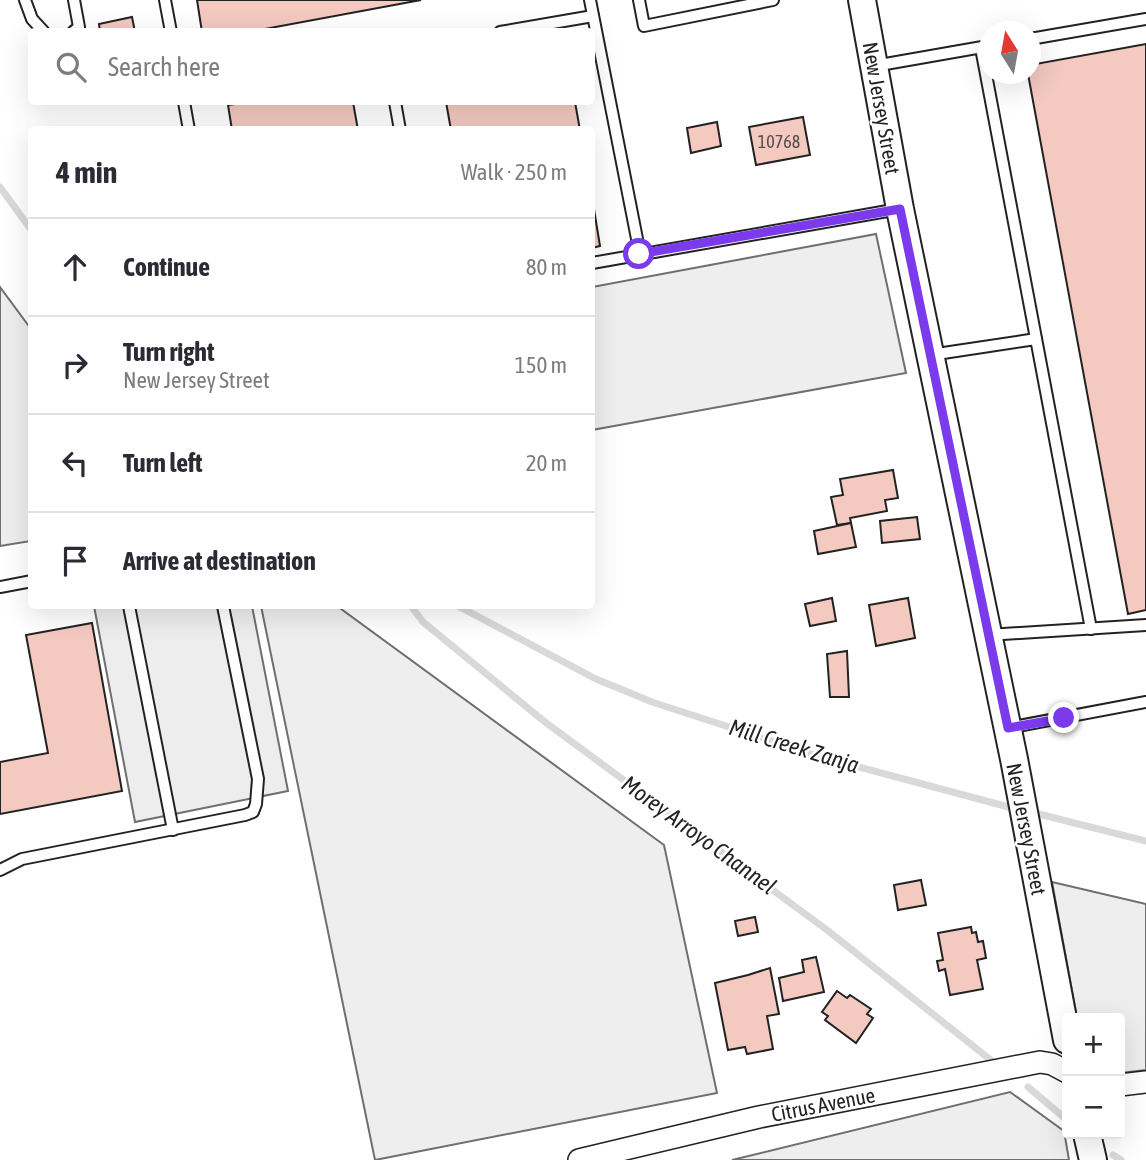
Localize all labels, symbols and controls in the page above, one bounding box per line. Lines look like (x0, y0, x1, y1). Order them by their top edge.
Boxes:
north arrow (978, 21, 1041, 84)
search box (28, 28, 595, 105)
street label: New Jersey Street (859, 40, 905, 176)
icon: search (52, 48, 90, 86)
text: Search here (108, 52, 220, 82)
house number: 10768 (758, 131, 800, 152)
text: 4 min (56, 155, 117, 189)
text: Walk · 250 m (461, 159, 567, 185)
route start (623, 238, 654, 269)
icon: ahead (56, 248, 94, 286)
text: Continue (123, 252, 210, 282)
text: 80 m (526, 254, 567, 280)
text: Turn right (123, 337, 214, 367)
icon: right (56, 346, 94, 384)
text: 150 m (515, 352, 567, 378)
text: New Jersey Street (123, 367, 270, 393)
icon: left (56, 444, 94, 482)
text: Turn left (123, 448, 203, 478)
text: 20 m (526, 450, 567, 476)
icon: arrive (56, 542, 94, 580)
text: Arrive at destination (123, 546, 316, 576)
route end (1048, 702, 1079, 733)
water label: Mill Creek Zanja (726, 714, 862, 778)
street label: New Jersey Street (1002, 761, 1052, 897)
water label: Morey Arroyo Channel (617, 770, 781, 900)
map controls (1062, 1013, 1125, 1139)
button: + (1062, 1013, 1125, 1076)
button: − (1062, 1076, 1125, 1139)
street label: Citrus Avenue (769, 1082, 877, 1126)

